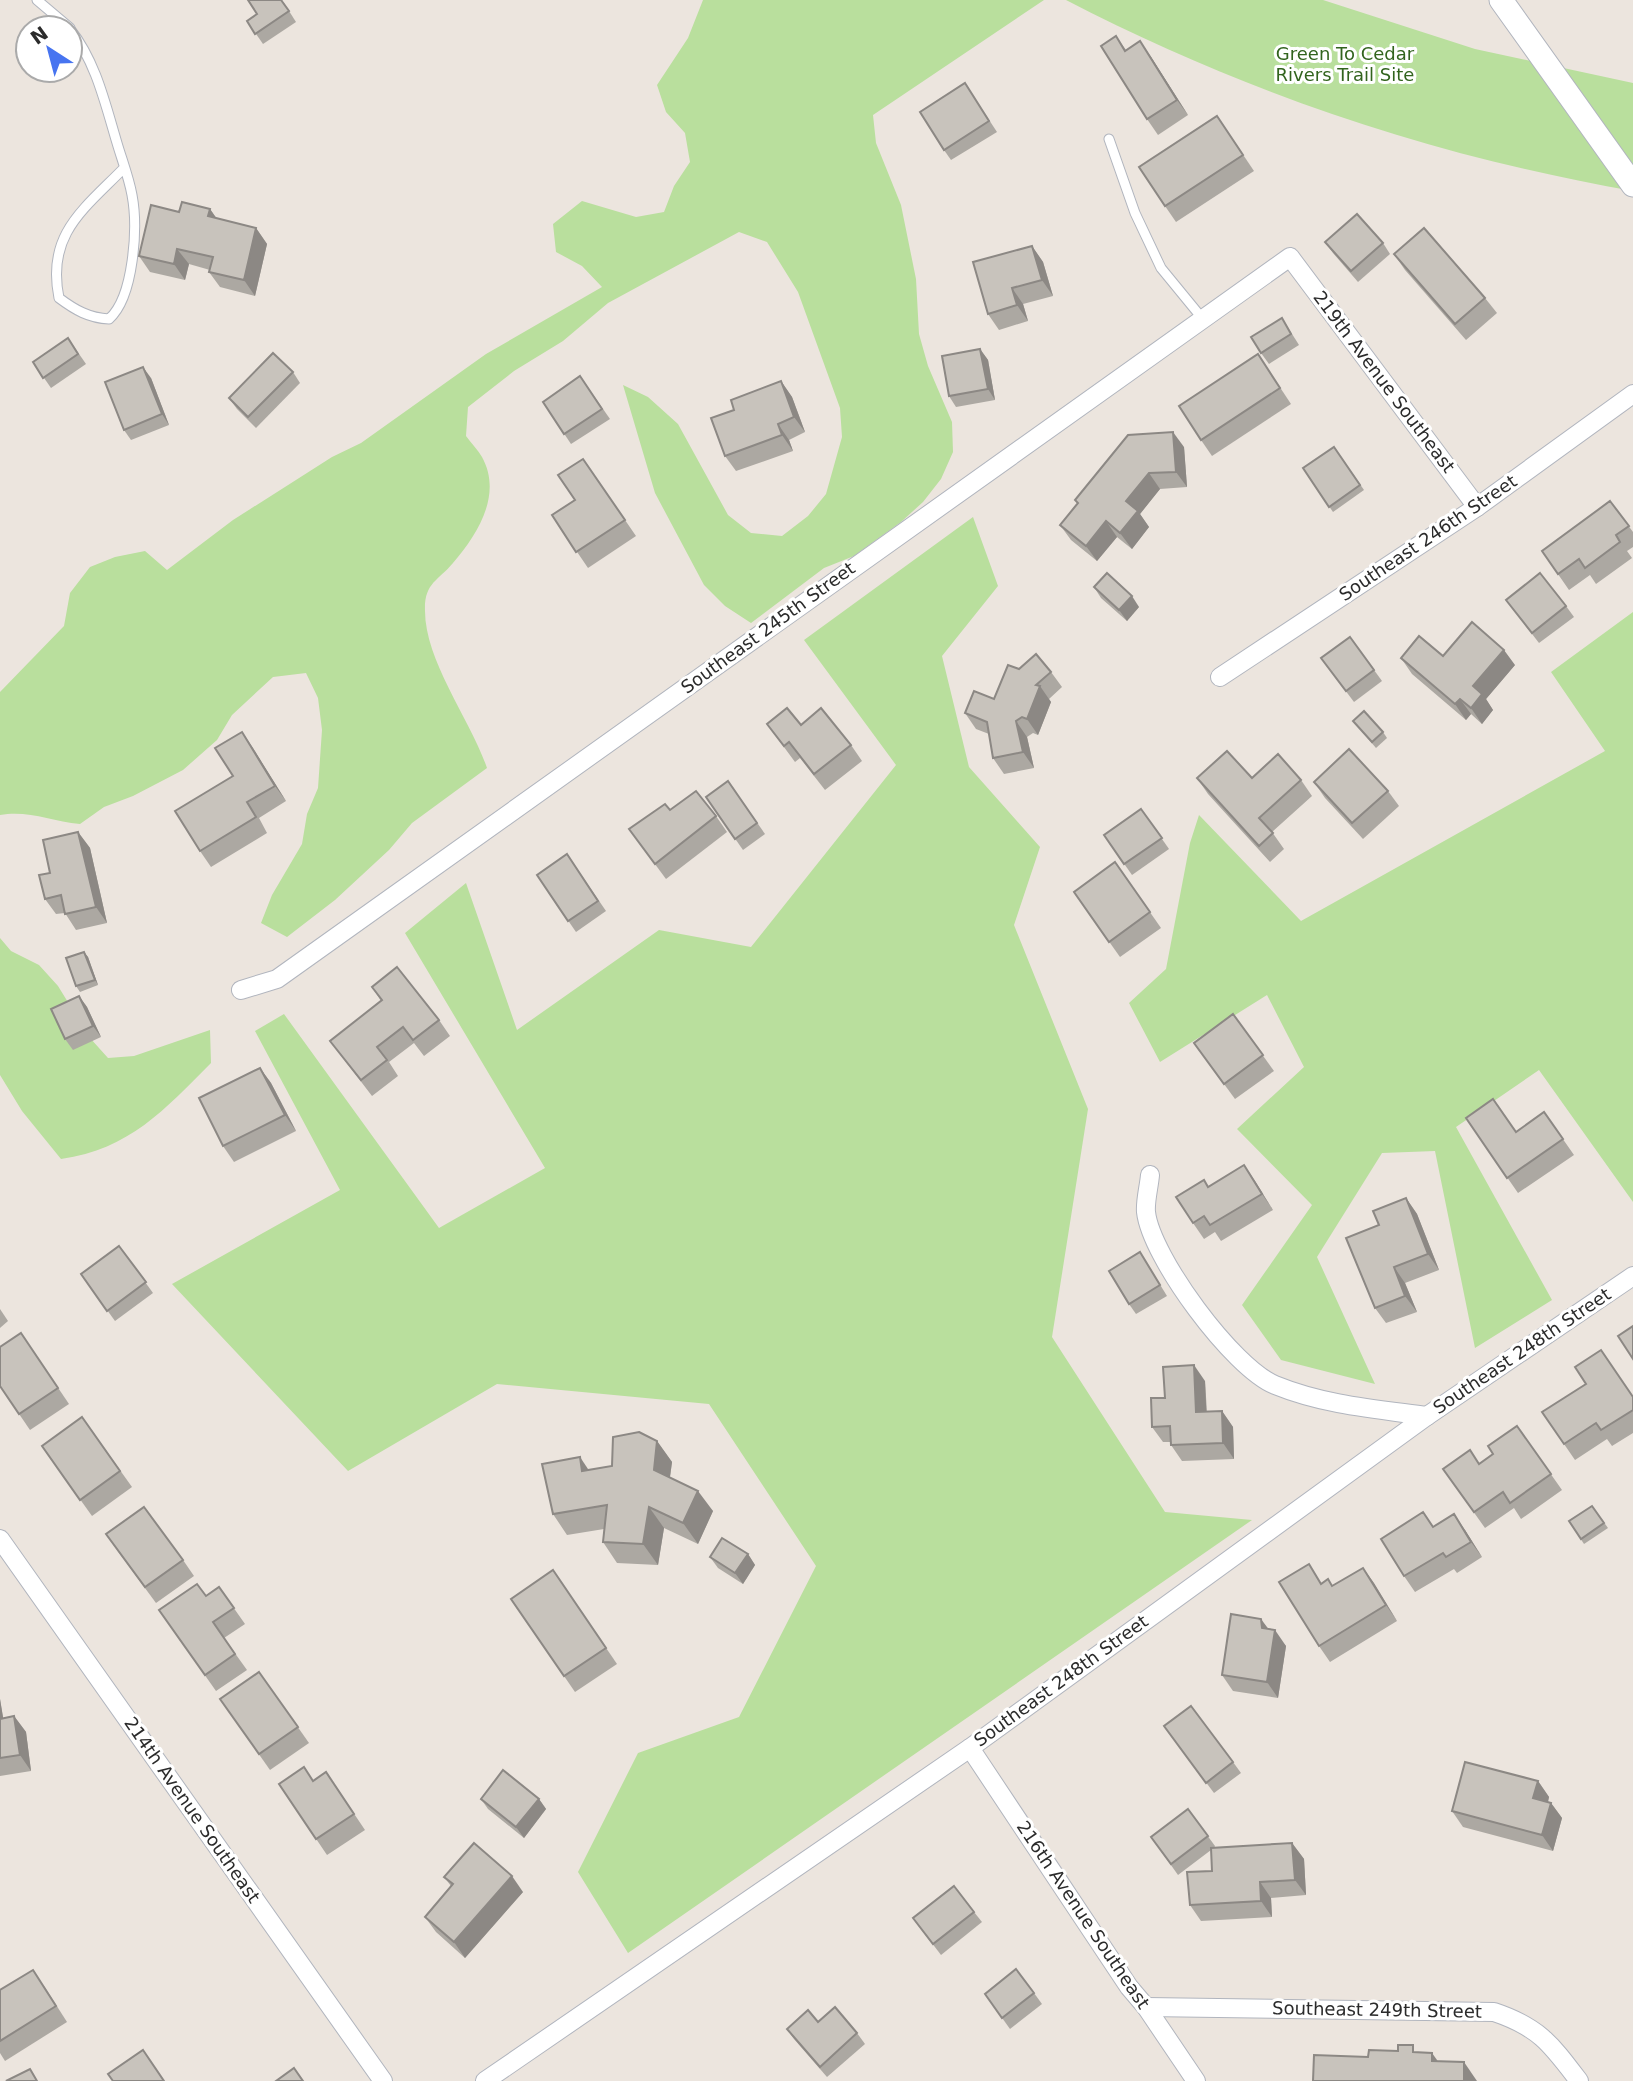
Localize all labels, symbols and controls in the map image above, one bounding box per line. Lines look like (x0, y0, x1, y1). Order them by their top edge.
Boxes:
north arrow (14, 14, 84, 84)
text: N (26, 22, 52, 49)
park label: Green To Cedar Rivers Trail Site (1276, 43, 1415, 85)
street label: 219th Avenue Southeast (1309, 287, 1460, 477)
street label: Southeast 246th Street (1335, 470, 1521, 605)
street label: Southeast 245th Street (677, 557, 859, 698)
street label: Southeast 248th Street (1429, 1283, 1615, 1418)
street label: Southeast 248th Street (970, 1610, 1152, 1751)
street label: 214th Avenue Southeast (120, 1713, 265, 1907)
street label: 216th Avenue Southeast (1013, 1817, 1154, 2013)
street label: Southeast 249th Street (1272, 1997, 1482, 2022)

